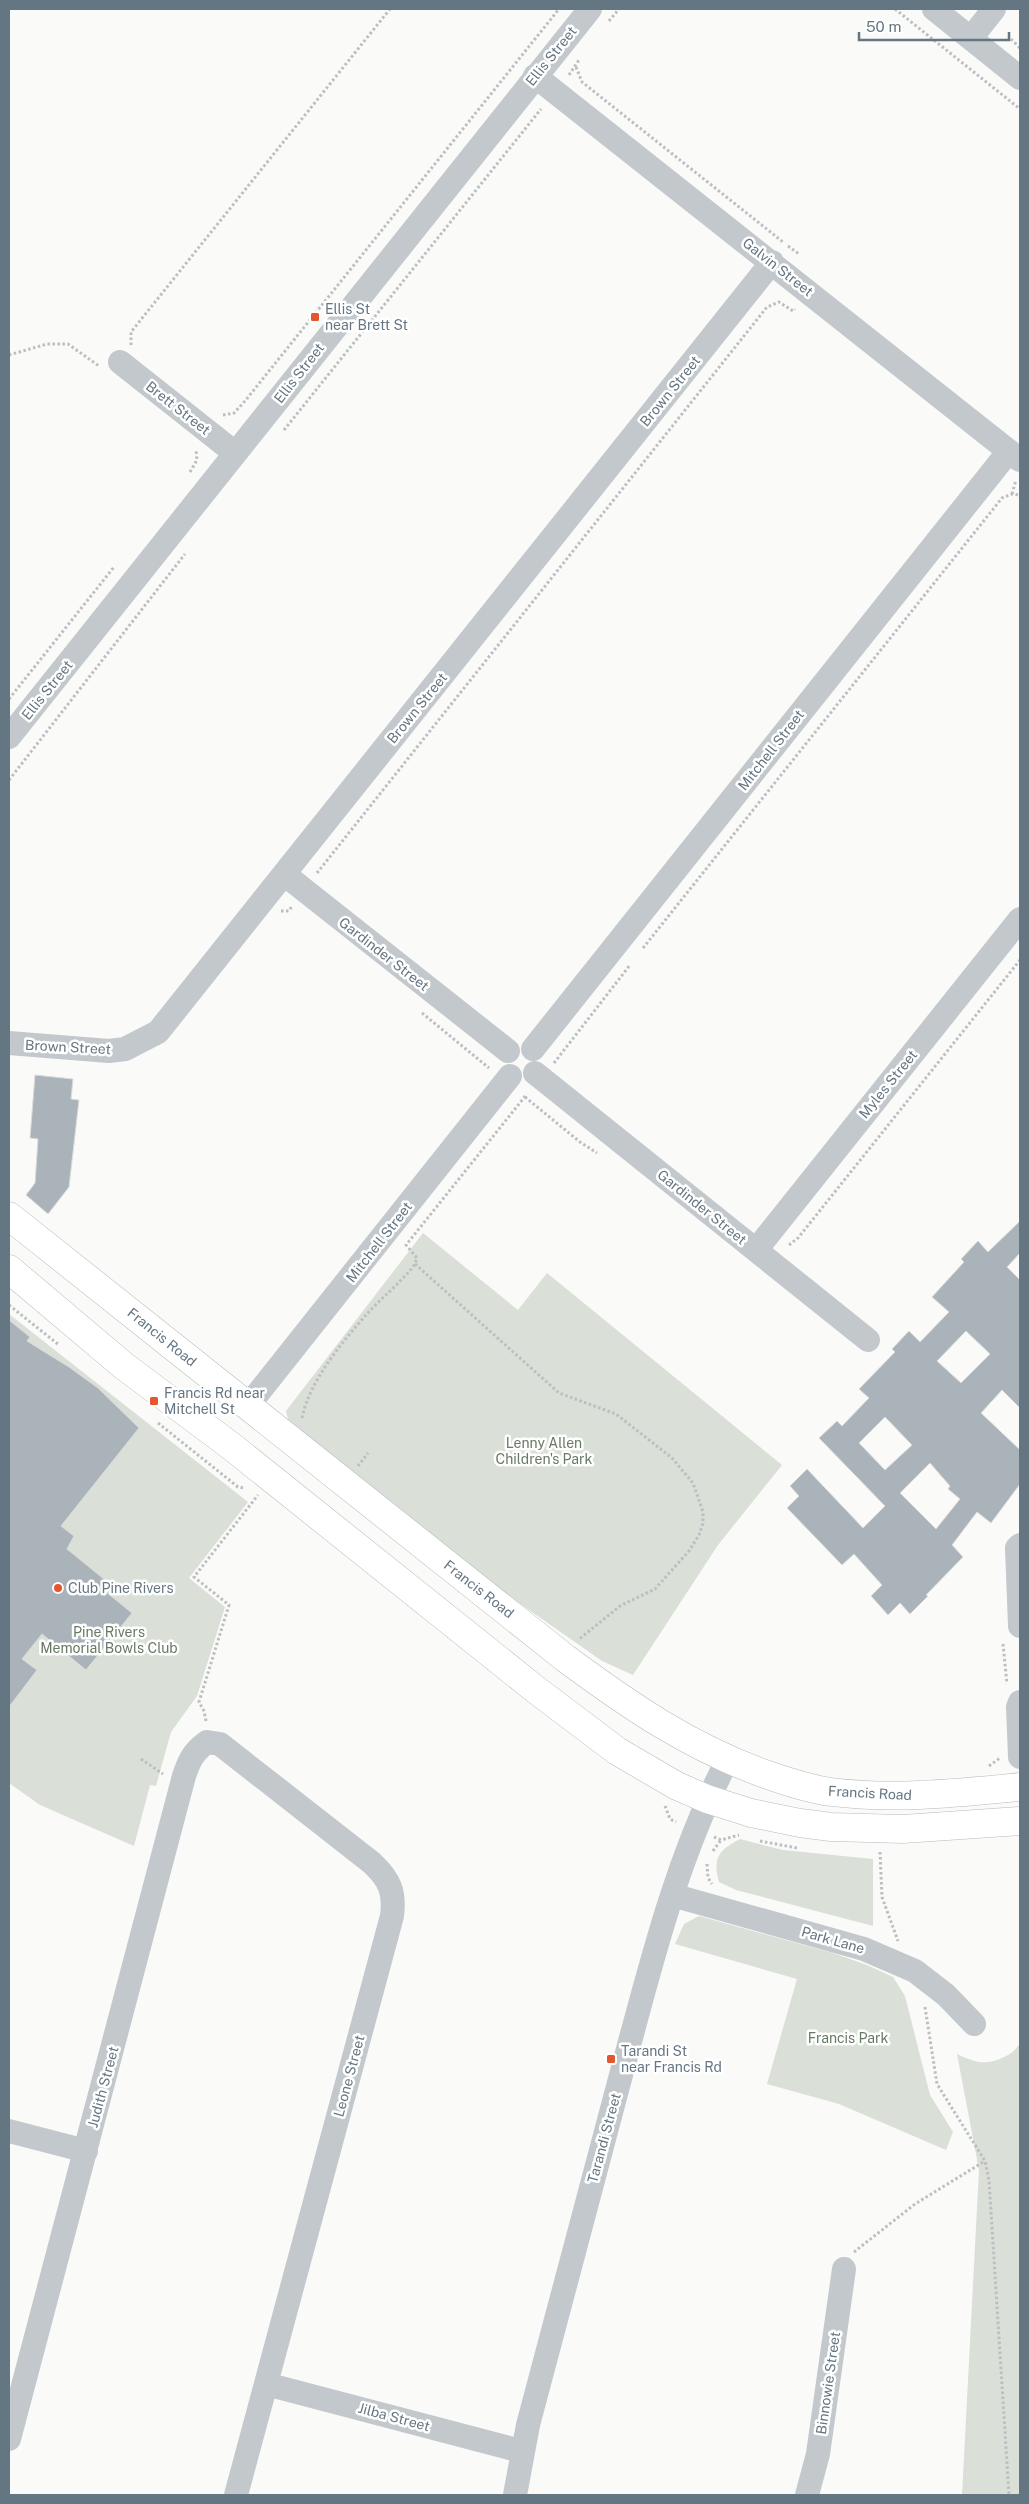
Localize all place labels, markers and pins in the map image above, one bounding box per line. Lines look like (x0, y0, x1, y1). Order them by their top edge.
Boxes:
place label: Ellis St near Brett St (325, 301, 408, 333)
marker: Ellis St near Brett St (309, 311, 321, 323)
place label: Francis Rd near Mitchell St (164, 1385, 265, 1417)
marker: Francis Rd near Mitchell St (148, 1395, 160, 1407)
place label: Club Pine Rivers (68, 1580, 174, 1596)
marker: Club Pine Rivers (52, 1582, 64, 1594)
place label: Tarandi St near Francis Rd (621, 2043, 722, 2075)
marker: Tarandi St near Francis Rd (605, 2053, 617, 2065)

